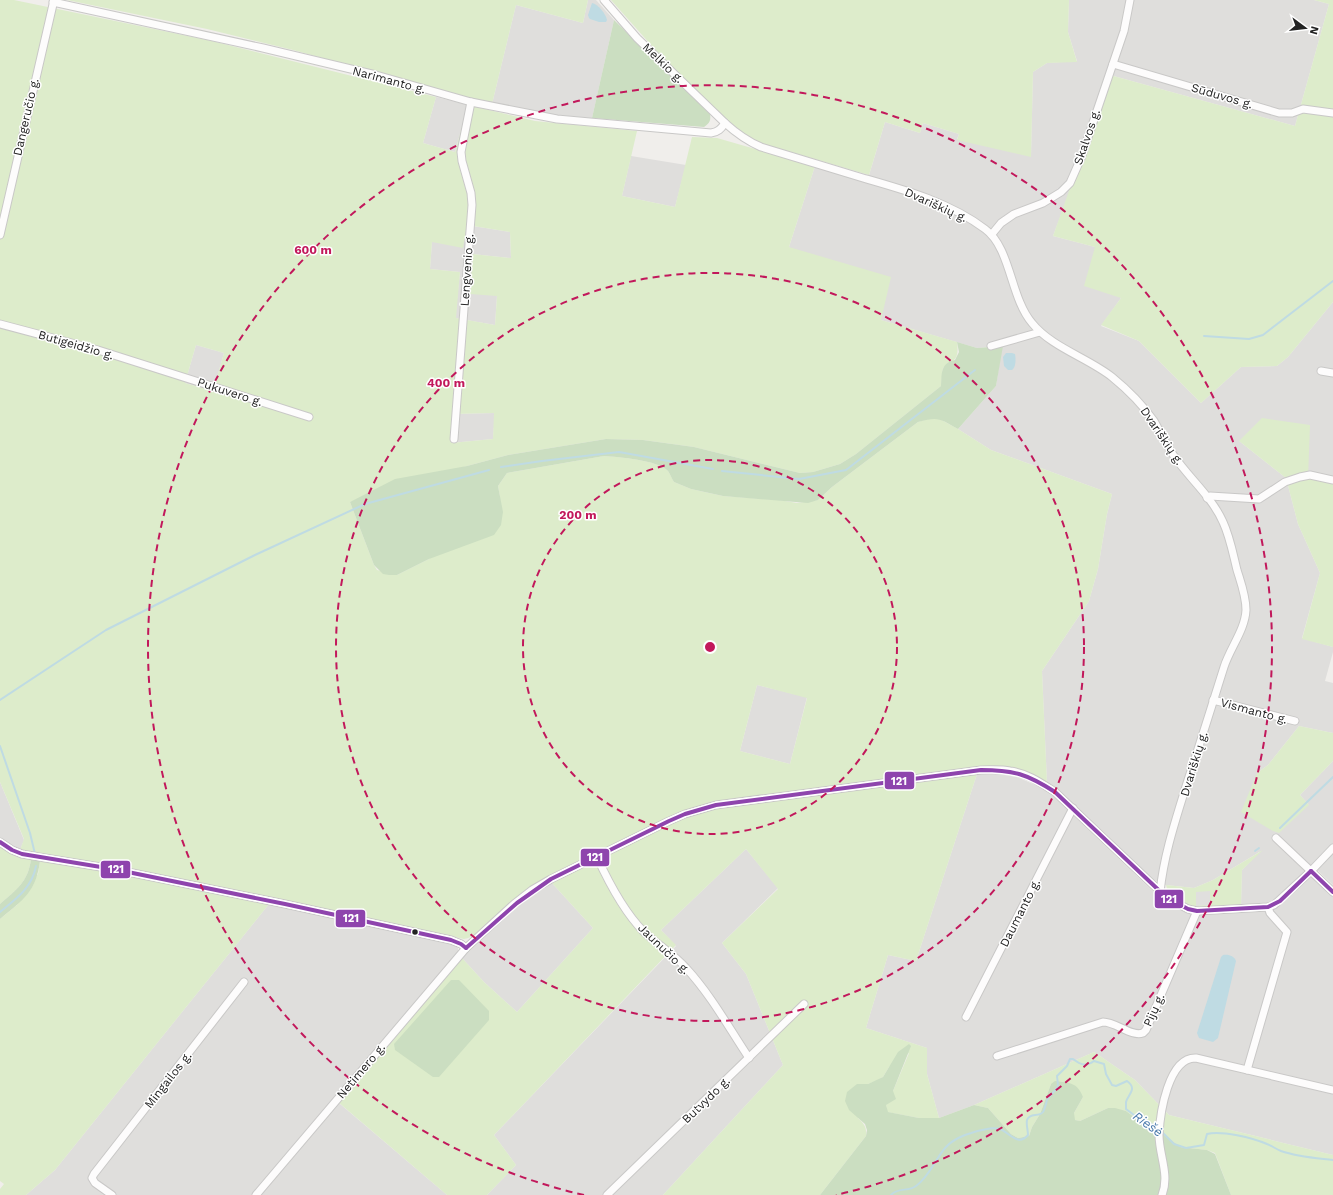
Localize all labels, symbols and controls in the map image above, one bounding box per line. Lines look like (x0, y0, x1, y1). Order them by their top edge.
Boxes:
north arrow (1285, 8, 1325, 48)
text: N (1307, 25, 1322, 36)
street label: Melkio g. (640, 40, 686, 86)
street label: Narimanto g. (351, 64, 427, 96)
street label: Dangeručio g. (10, 77, 42, 157)
street label: Sūduvos g. (1190, 81, 1254, 111)
street label: Skalvos g. (1071, 107, 1103, 167)
street label: Dvariškių g. (903, 185, 969, 225)
street label: Lengvenio g. (457, 233, 477, 307)
text: 600 m (294, 243, 332, 257)
street label: Butigeidžio g. (37, 328, 115, 362)
street label: Pukuvero g. (196, 375, 264, 409)
text: 400 m (427, 376, 465, 390)
street label: Dvariškių g. (1137, 404, 1187, 468)
text: 200 m (559, 508, 597, 522)
centre of rings (703, 640, 717, 654)
street label: Vismanto g. (1219, 695, 1289, 727)
street label: Dvariškių g. (1178, 730, 1210, 798)
line badge: 121 (884, 771, 915, 790)
text: 121 (891, 775, 907, 788)
line badge: 121 (580, 848, 610, 867)
text: 121 (587, 851, 603, 864)
line badge: 121 (100, 860, 131, 879)
text: 121 (108, 863, 124, 876)
street label: Daumanto g. (997, 877, 1043, 949)
line badge: 121 (1154, 889, 1184, 909)
text: 121 (1161, 893, 1177, 906)
line badge: 121 (335, 909, 366, 928)
text: 121 (343, 912, 359, 925)
street label: Jaunučio g. (635, 921, 693, 977)
unlabelled marker (410, 927, 420, 937)
street label: Pijų g. (1141, 991, 1167, 1029)
street label: Netimero g. (334, 1041, 388, 1101)
street label: Mingailos g. (142, 1049, 194, 1111)
street label: Butvydo g. (679, 1074, 733, 1126)
water label: Riešė (1130, 1108, 1166, 1140)

